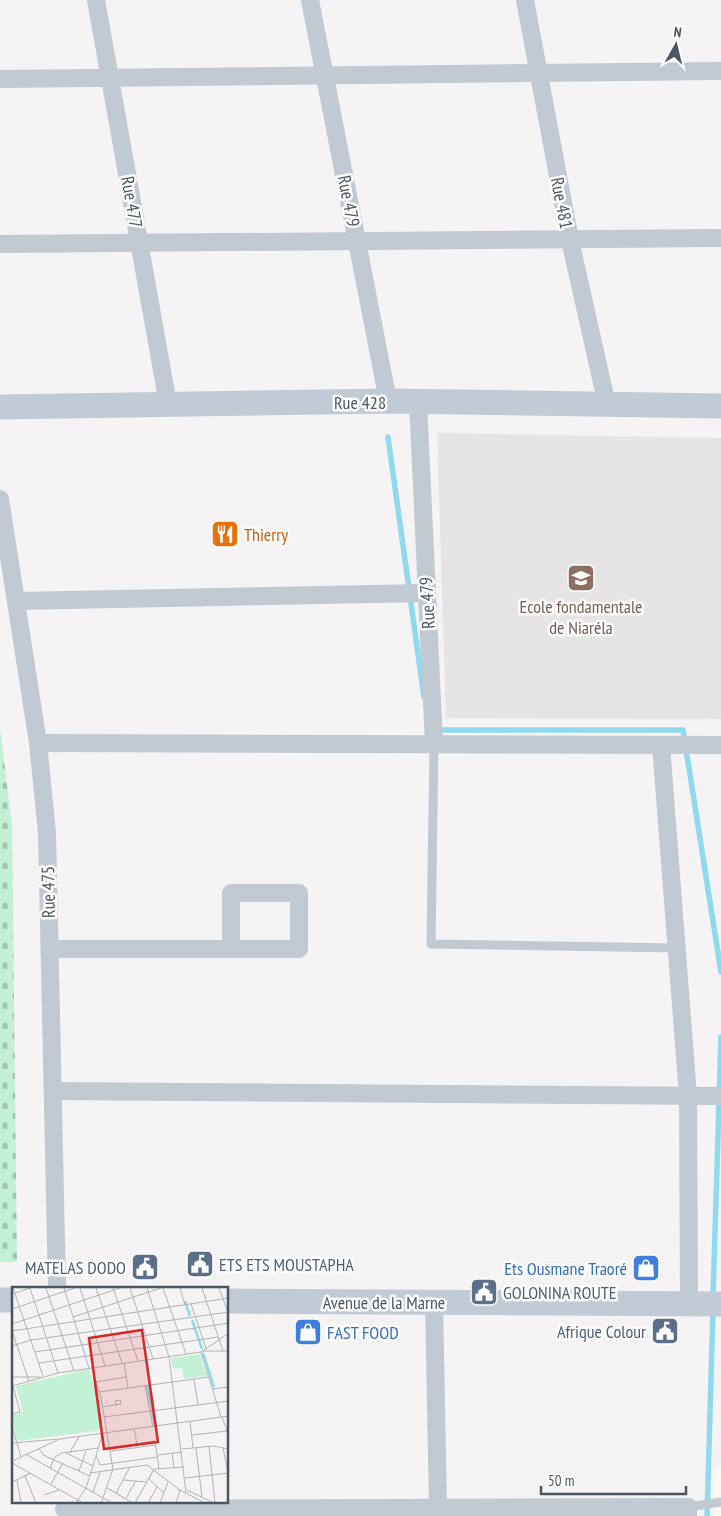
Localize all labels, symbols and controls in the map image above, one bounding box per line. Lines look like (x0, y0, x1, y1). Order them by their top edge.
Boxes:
north arrow (651, 20, 701, 70)
text: N (673, 23, 683, 42)
street label: Rue 479 (333, 173, 365, 229)
street label: Rue 477 (116, 174, 148, 230)
street label: Rue 481 (546, 175, 578, 231)
street label: Rue 428 (334, 391, 386, 414)
restaurant icon: Thierry (210, 519, 240, 549)
place label: Thierry (244, 523, 288, 546)
school or university icon: Ecole fondamentale de Niaréla (566, 563, 596, 593)
street label: Rue 479 (414, 576, 440, 630)
place label: Ecole fondamentale de Niaréla (519, 595, 643, 639)
street label: Rue 475 (36, 866, 60, 918)
public building icon: ETS ETS MOUSTAPHA (185, 1249, 215, 1279)
public building icon: MATELAS DODO (130, 1252, 160, 1282)
place label: ETS ETS MOUSTAPHA (219, 1253, 354, 1276)
shop icon: Ets Ousmane Traoré (631, 1253, 661, 1283)
place label: MATELAS DODO (25, 1256, 126, 1279)
place label: Ets Ousmane Traoré (504, 1257, 627, 1280)
public building icon: GOLONINA ROUTE (469, 1277, 499, 1307)
place label: GOLONINA ROUTE (503, 1281, 617, 1304)
inset map (12, 1287, 229, 1504)
street label: Avenue de la Marne (323, 1291, 445, 1314)
public building icon: Afrique Colour (650, 1316, 680, 1346)
shop icon: FAST FOOD (293, 1317, 323, 1347)
place label: Afrique Colour (557, 1320, 646, 1343)
place label: FAST FOOD (327, 1321, 399, 1344)
scale bar (541, 1464, 686, 1496)
text: 50 m (548, 1471, 574, 1490)

